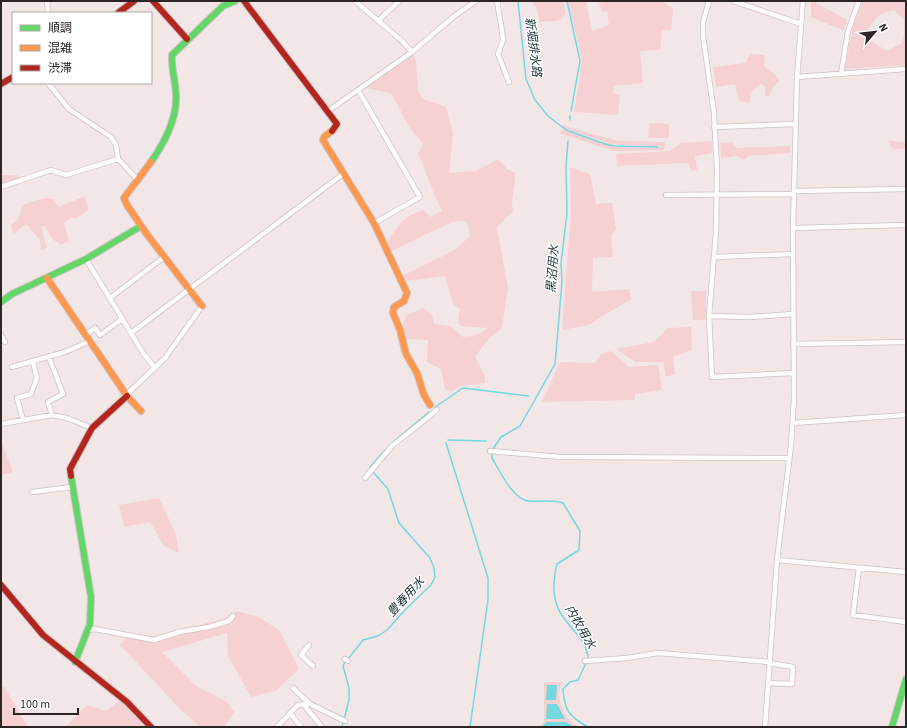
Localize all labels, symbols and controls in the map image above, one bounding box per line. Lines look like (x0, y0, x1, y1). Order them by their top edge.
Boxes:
legend (12, 12, 152, 84)
north arrow (855, 12, 895, 52)
water label: 新堀排水路 (521, 16, 545, 79)
text: 順調 (48, 20, 72, 37)
text: N (875, 21, 892, 34)
text: 混雑 (48, 40, 72, 57)
text: 渋滞 (48, 60, 72, 77)
water label: 黒沼用水 (543, 242, 563, 294)
water label: 豊春用水 (383, 572, 430, 620)
water label: 内牧用水 (561, 602, 600, 654)
scale bar (14, 690, 78, 716)
text: 100 m (20, 696, 50, 713)

